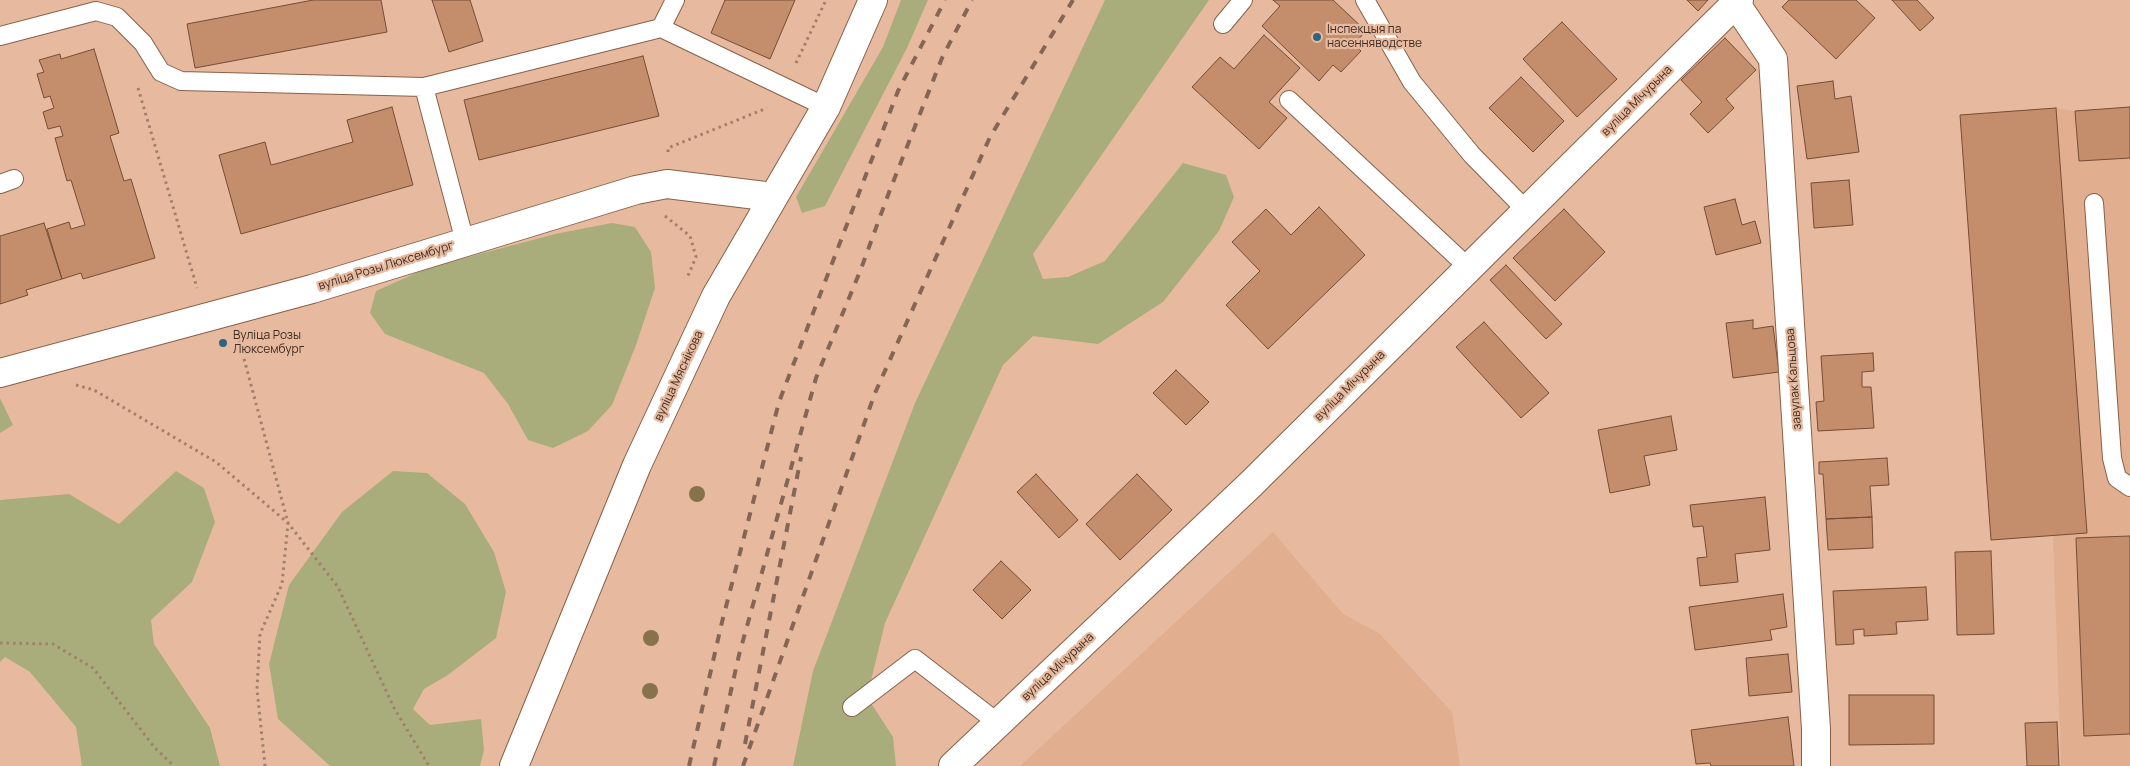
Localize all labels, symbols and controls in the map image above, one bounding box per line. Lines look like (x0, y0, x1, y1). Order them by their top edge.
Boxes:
place label: Інспекцыя па насенняводстве (1327, 23, 1422, 51)
marker: Інспекцыя па насенняводстве (1311, 31, 1323, 43)
street label: вуліца Мічурына (1599, 63, 1675, 139)
street label: вуліца Розы Люксембург (317, 239, 455, 293)
street label: завулак Кальцова (1783, 328, 1805, 430)
place label: Вуліца Розы Люксембург (233, 329, 304, 357)
street label: вуліца Мяснікова (652, 329, 706, 423)
marker: Вуліца Розы Люксембург (217, 337, 229, 349)
street label: вуліца Мічурына (1312, 348, 1388, 424)
street label: вуліца Мічурына (1019, 630, 1097, 704)

